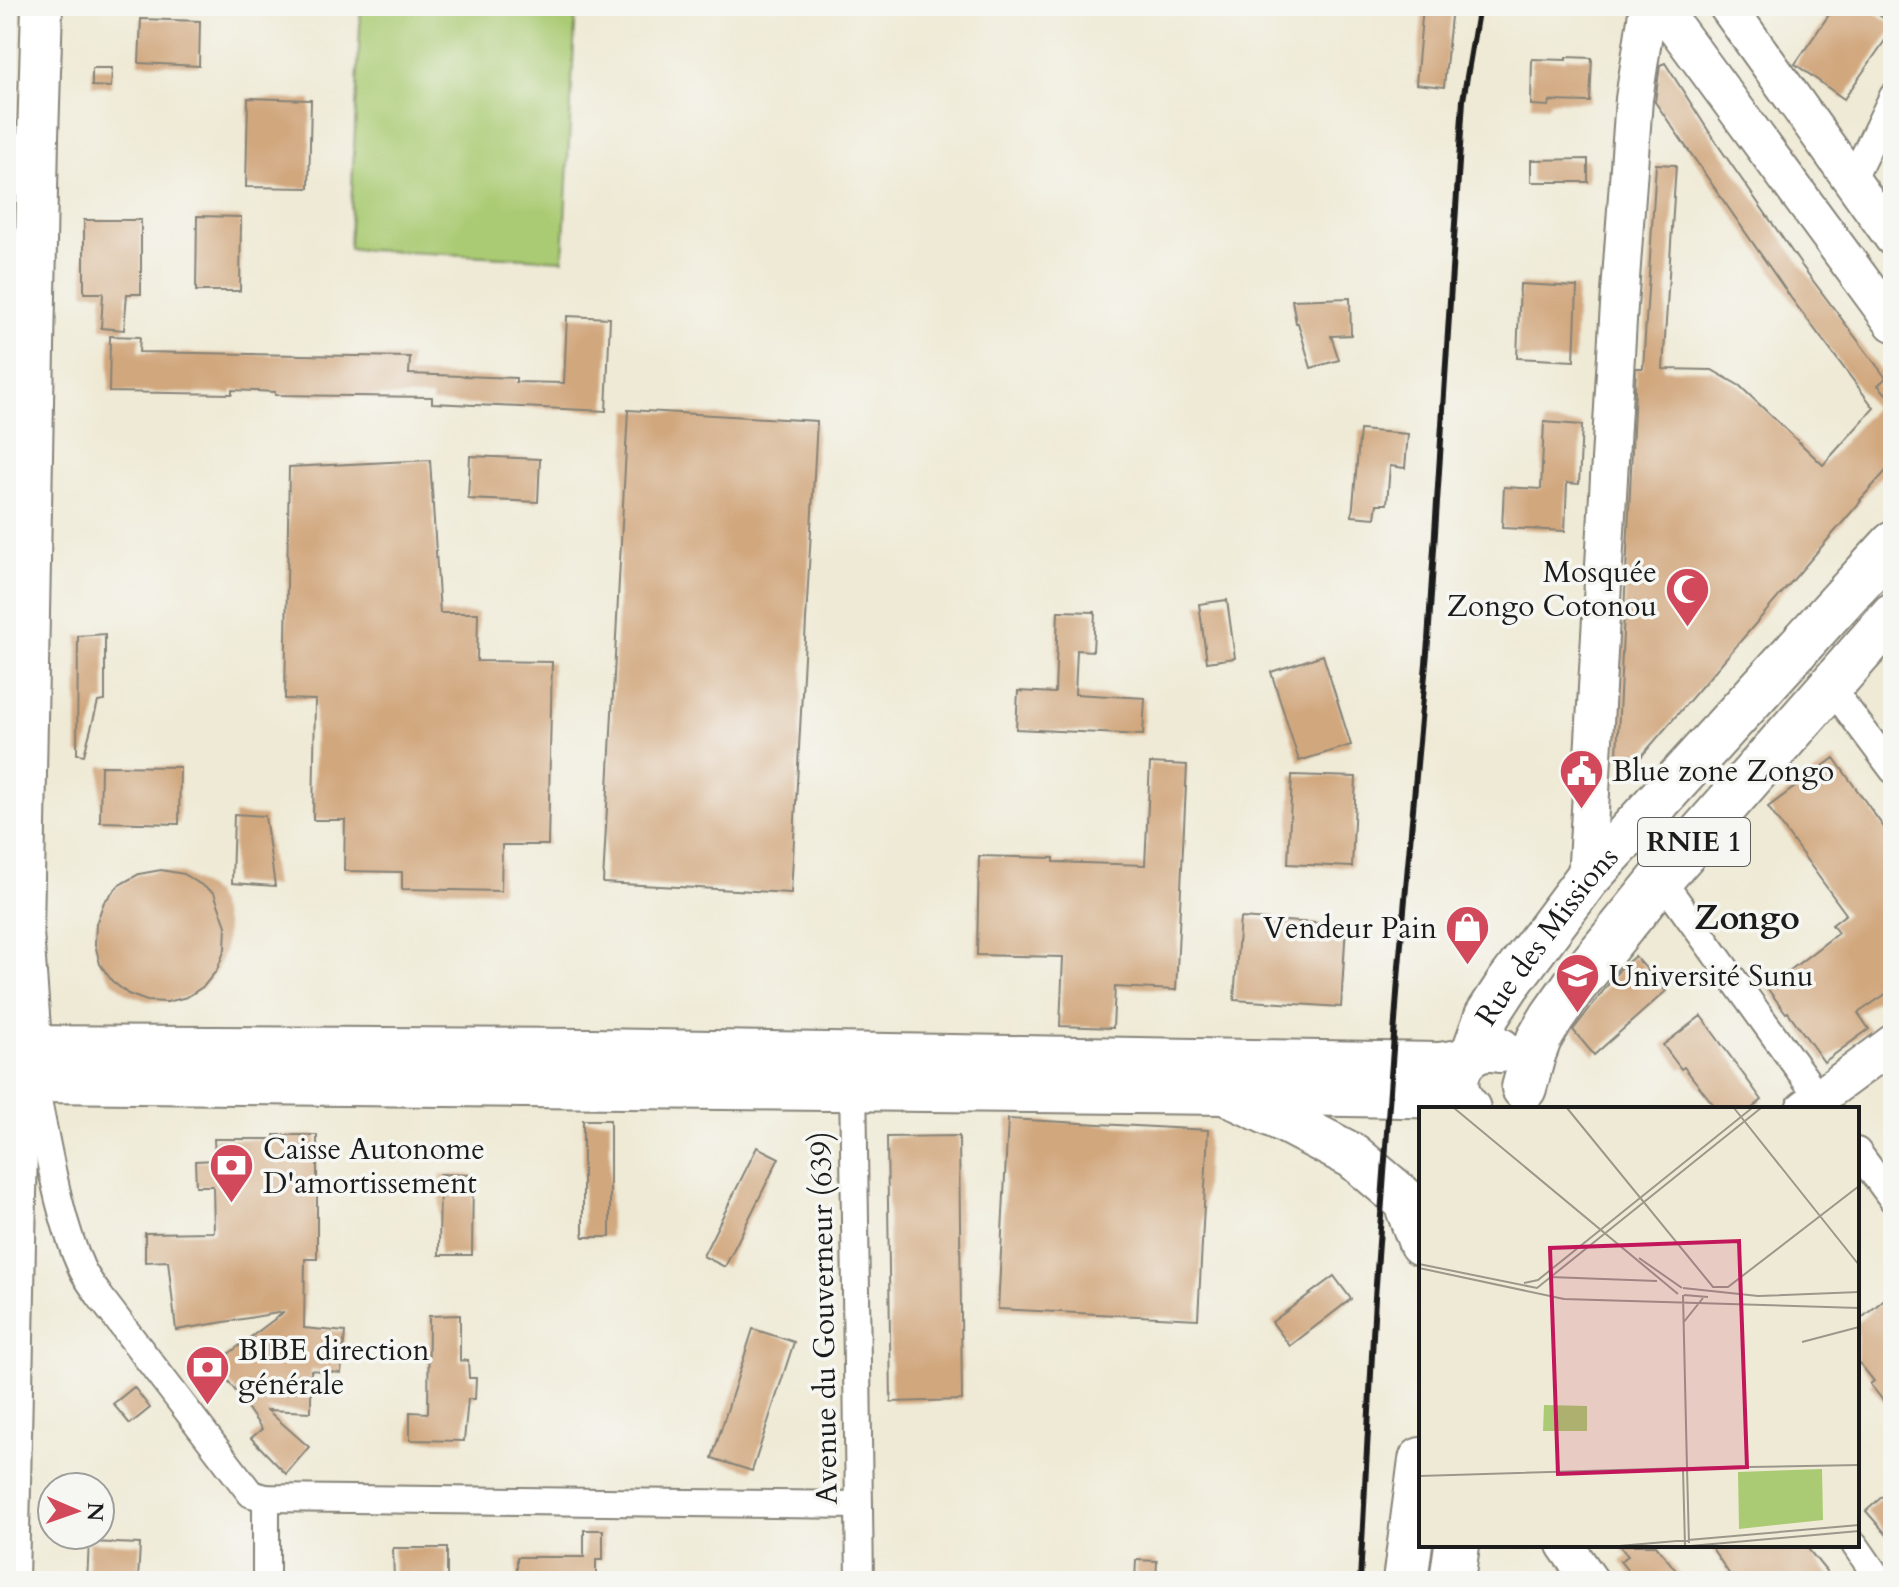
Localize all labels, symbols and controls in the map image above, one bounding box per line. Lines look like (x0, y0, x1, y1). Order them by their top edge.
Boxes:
place label: Mosquée Zongo Cotonou (1447, 552, 1657, 627)
mosque icon: Mosquée Zongo Cotonou (1664, 565, 1712, 628)
public building icon: Blue zone Zongo (1557, 747, 1605, 810)
place label: Blue zone Zongo (1612, 751, 1834, 792)
road number: RNIE 1 (1638, 818, 1750, 866)
street label: Rue des Missions (1466, 837, 1627, 1034)
district label: Zongo (1694, 895, 1800, 941)
shop icon: Vendeur Pain (1444, 904, 1492, 967)
place label: Vendeur Pain (1263, 908, 1437, 949)
school or university icon: Université Sunu (1554, 952, 1602, 1015)
place label: Université Sunu (1609, 956, 1813, 997)
inset map (1419, 1107, 1859, 1547)
place label: Caisse Autonome D'amortissement (263, 1129, 485, 1204)
street label: Avenue du Gouverneur (639) (800, 1131, 848, 1505)
bank icon: Caisse Autonome D'amortissement (208, 1142, 256, 1205)
place label: BIBE direction générale (238, 1330, 429, 1405)
bank icon: BIBE direction générale (183, 1343, 231, 1406)
north arrow (36, 1471, 116, 1551)
text: N (80, 1502, 110, 1522)

